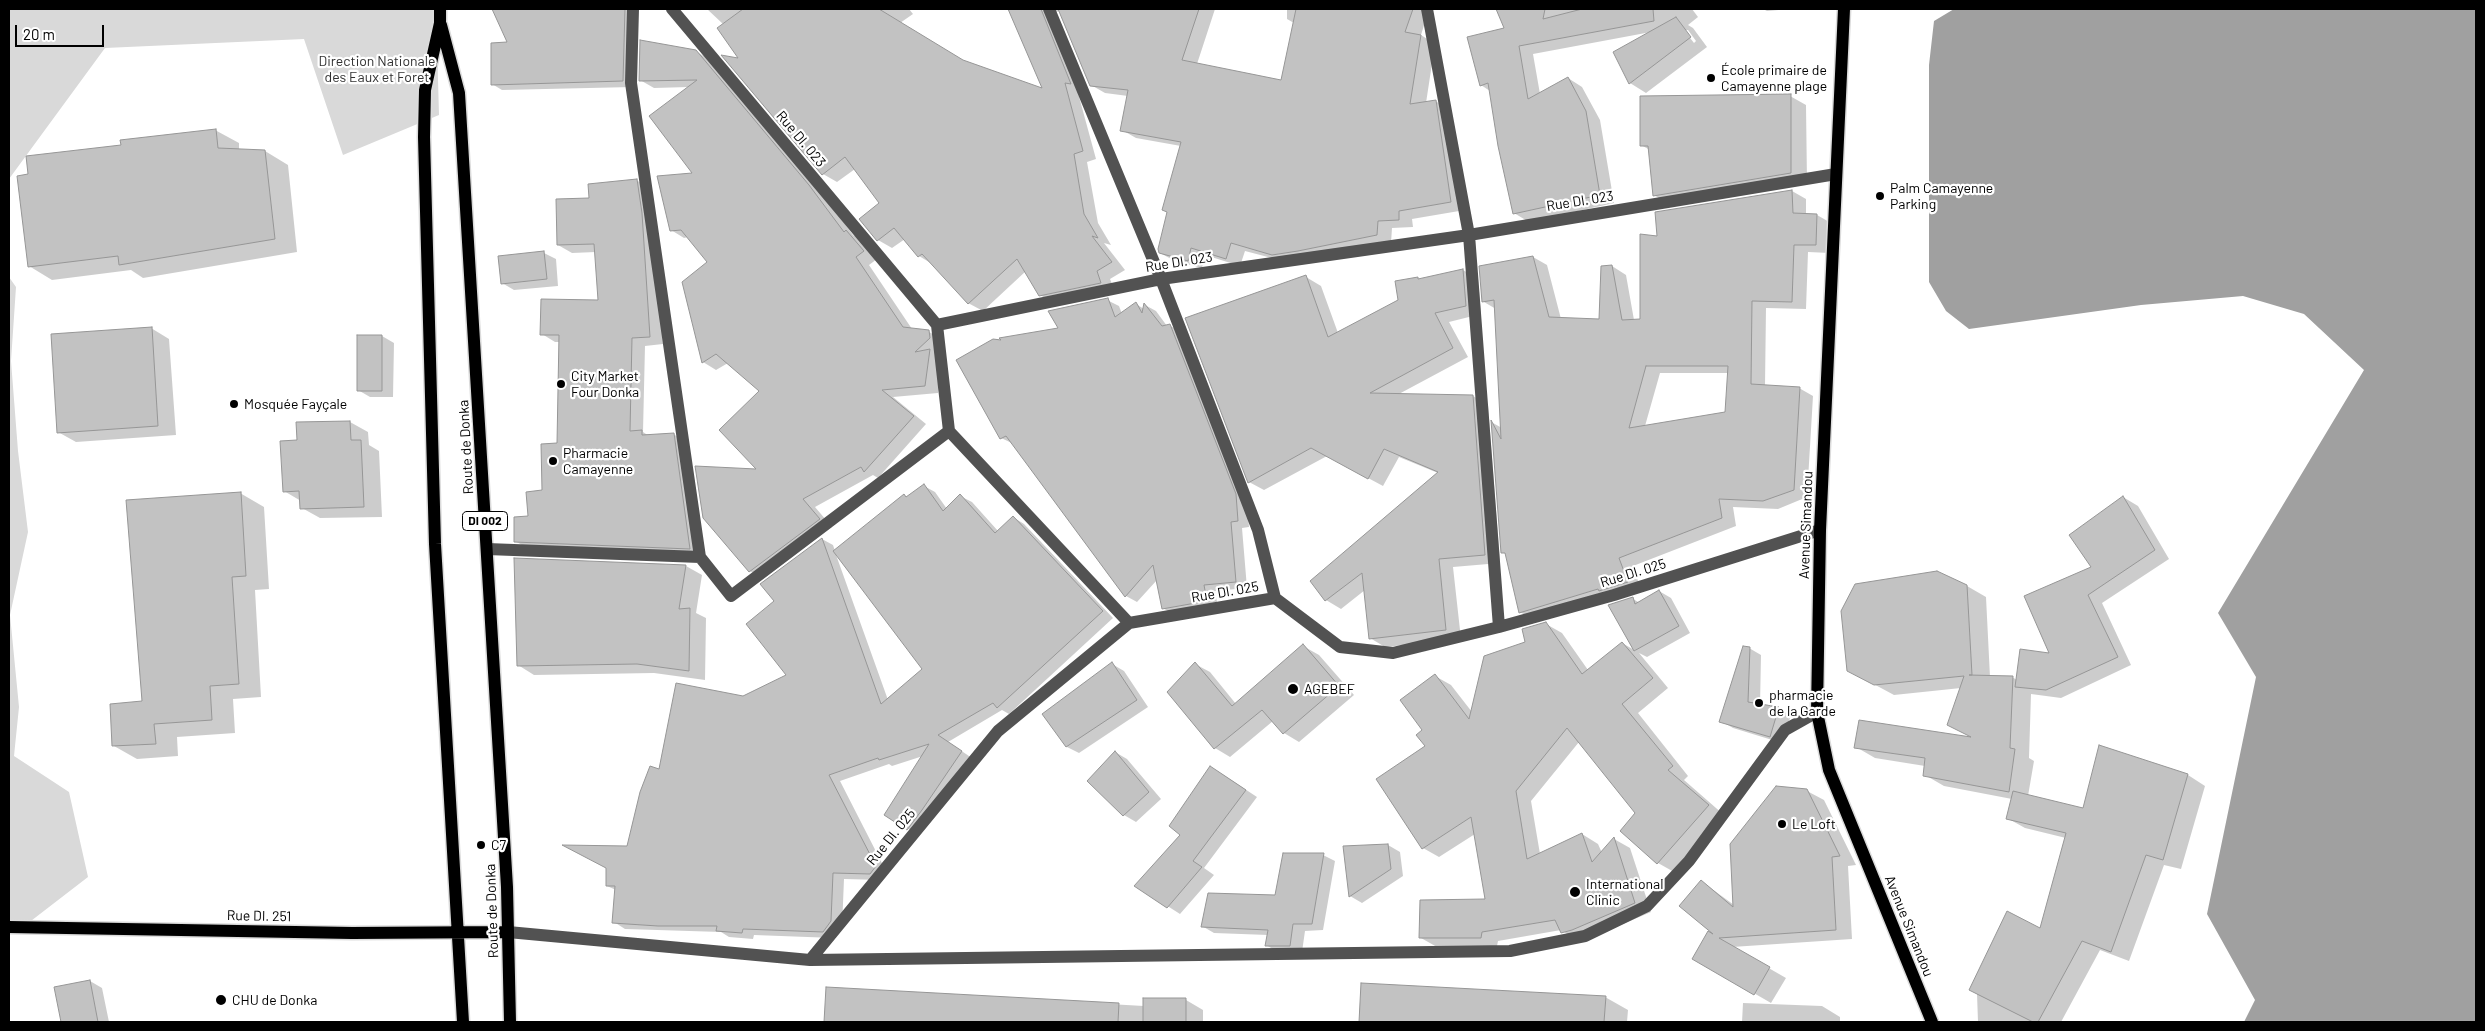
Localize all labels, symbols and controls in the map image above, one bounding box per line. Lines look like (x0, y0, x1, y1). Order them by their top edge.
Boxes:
scale bar (18, 15, 106, 47)
text: 20 m (23, 25, 55, 43)
park label: Direction Nationale des Eaux et Foret (319, 53, 435, 85)
place label: École primaire de Camayenne plage (1721, 62, 1827, 94)
marker: École primaire de Camayenne plage (1705, 72, 1717, 84)
street label: Rue DI. 023 (773, 108, 829, 170)
place label: Palm Camayenne Parking (1890, 180, 1993, 212)
street label: Rue DI. 023 (1545, 187, 1615, 215)
marker: Palm Camayenne Parking (1874, 190, 1886, 202)
street label: Rue DI. 023 (1144, 248, 1214, 276)
place label: City Market Four Donka (571, 368, 639, 401)
marker: City Market Four Donka (555, 378, 567, 390)
place label: Mosquée Fayçale (244, 396, 347, 412)
marker: Mosquée Fayçale (228, 398, 240, 410)
street label: Route de Donka (455, 399, 477, 495)
place label: Pharmacie Camayenne (563, 445, 633, 478)
marker: Pharmacie Camayenne (547, 455, 559, 467)
street label: Avenue Simandou (1796, 471, 1816, 579)
road number: DI 002 (462, 512, 508, 530)
street label: Rue DI. 025 (1598, 555, 1668, 591)
street label: Rue DI. 025 (1190, 578, 1260, 606)
place label: AGEBEF (1304, 681, 1355, 697)
marker: AGEBEF (1286, 682, 1300, 696)
place label: pharmacie de la Garde (1769, 687, 1836, 720)
marker: pharmacie de la Garde (1753, 697, 1765, 709)
street label: Rue DI. 025 (863, 805, 919, 869)
place label: Le Loft (1792, 816, 1836, 832)
marker: Le Loft (1776, 818, 1788, 830)
place label: C7 (491, 837, 506, 853)
marker: C7 (475, 839, 487, 851)
street label: Route de Donka (482, 863, 502, 959)
street label: Avenue Simandou (1881, 873, 1937, 979)
place label: International Clinic (1586, 876, 1663, 909)
marker: International Clinic (1568, 885, 1582, 899)
street label: Rue DI. 251 (227, 907, 291, 925)
place label: CHU de Donka (232, 992, 317, 1008)
marker: CHU de Donka (214, 993, 228, 1007)

